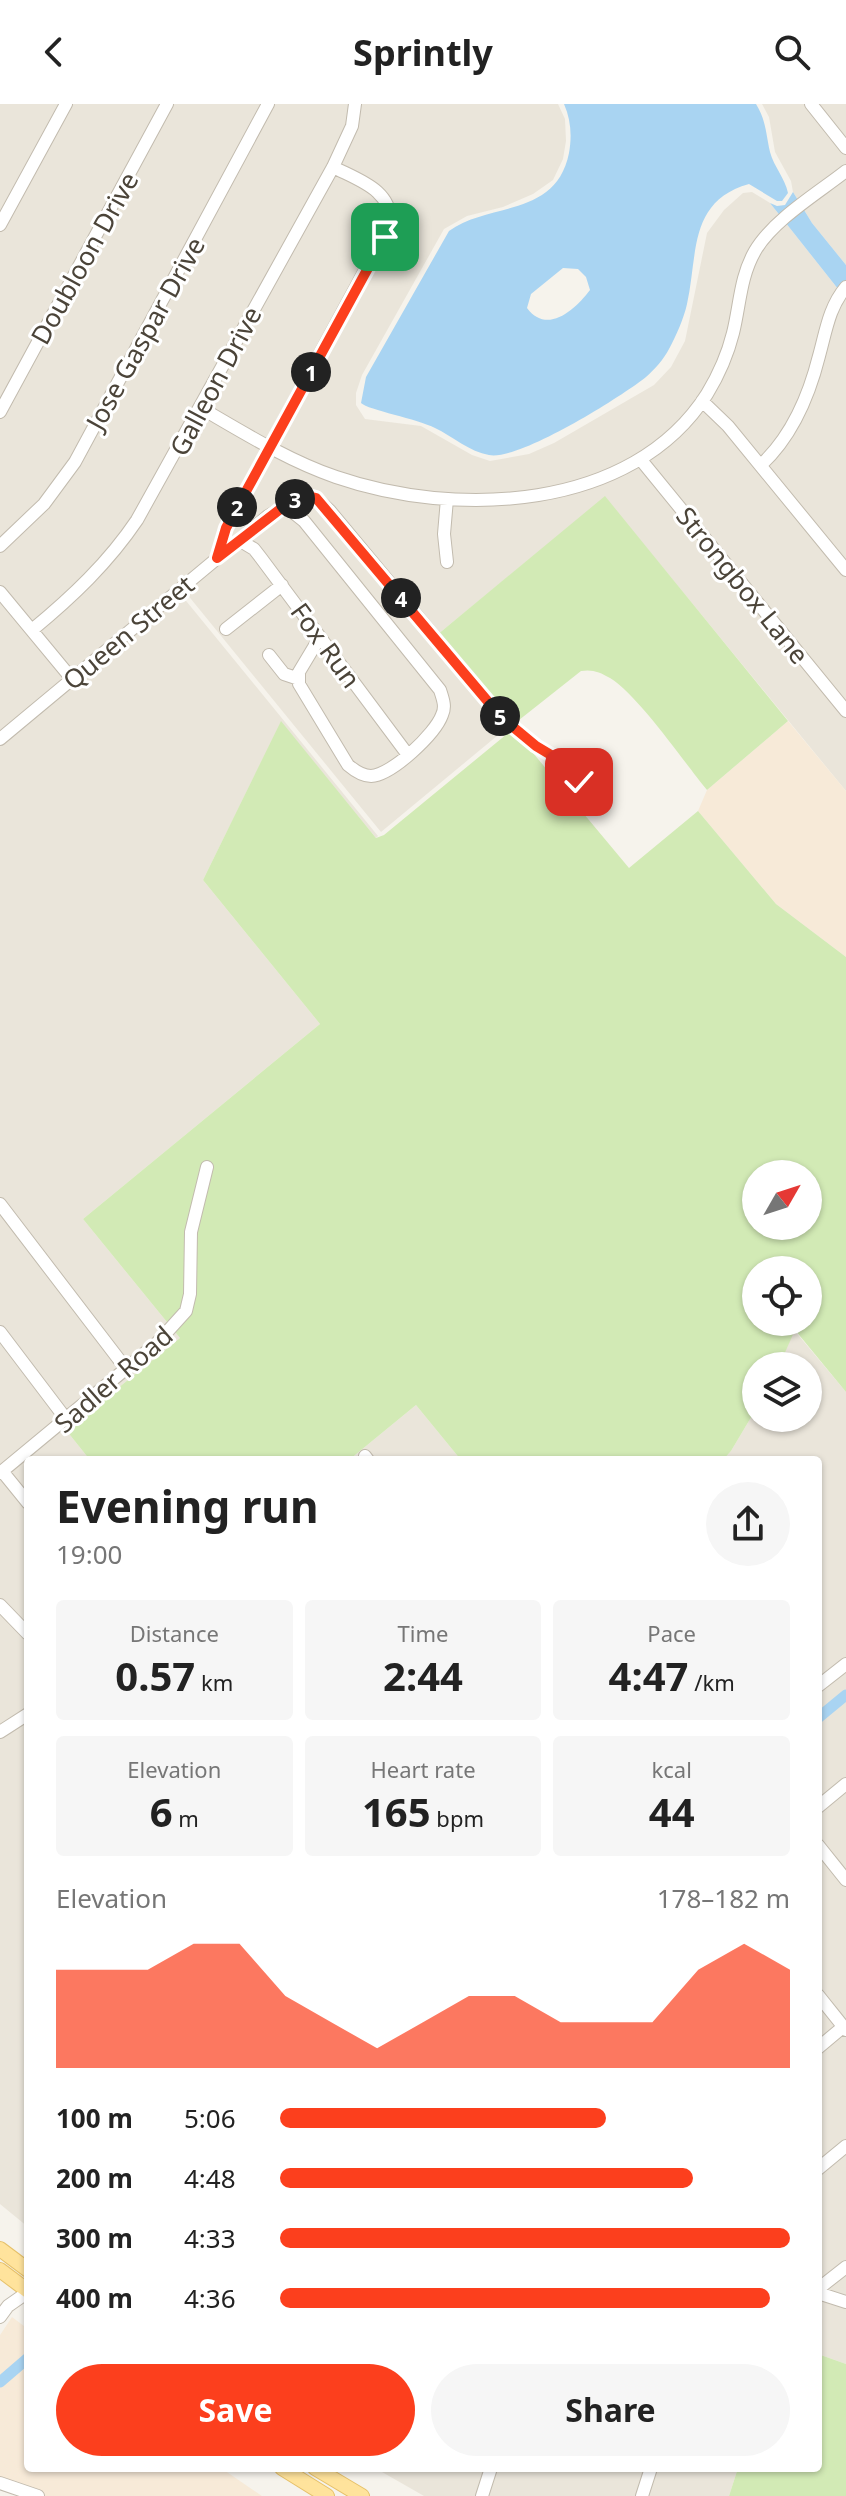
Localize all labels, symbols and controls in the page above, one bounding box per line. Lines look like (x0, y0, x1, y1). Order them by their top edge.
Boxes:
text: Sprintly (353, 28, 493, 77)
icon: back (32, 30, 76, 74)
icon: search (770, 30, 814, 74)
street label: Doubloon Drive (22, 165, 146, 351)
pin (351, 203, 419, 271)
icon: arrive (363, 215, 407, 259)
street label: Jose Gaspar Drive (76, 230, 213, 438)
street label: Galleon Drive (161, 300, 269, 462)
pin: 1 (291, 352, 331, 392)
text: 1 (305, 357, 317, 387)
pin: 3 (275, 479, 315, 519)
text: 3 (289, 484, 301, 514)
pin: 2 (217, 487, 257, 527)
text: 2 (231, 492, 243, 522)
street label: Strongbox Lane (668, 499, 818, 671)
street label: Queen Street (55, 566, 201, 698)
pin: 4 (381, 578, 421, 618)
text: 4 (395, 583, 407, 613)
street label: Fox Run (283, 595, 369, 695)
pin: 5 (480, 696, 520, 736)
text: 5 (494, 701, 506, 731)
pin (545, 748, 613, 816)
icon: check (557, 760, 601, 804)
north arrow (742, 1160, 822, 1240)
map controls (742, 1160, 822, 1432)
button: locate (742, 1256, 822, 1336)
street label: Sadler Road (46, 1317, 180, 1441)
button: layers (742, 1352, 822, 1432)
text: Evening run (56, 1476, 319, 1536)
button: share (706, 1482, 790, 1566)
text: 19:00 (56, 1536, 122, 1572)
text: Distance (130, 1618, 219, 1648)
text: Time (398, 1618, 448, 1648)
text: Pace (647, 1618, 696, 1648)
text: 0.57 (115, 1648, 195, 1703)
text: 2:44 (383, 1648, 463, 1703)
text: 4:47 (609, 1648, 688, 1703)
text: km (195, 1667, 233, 1697)
text: /km (688, 1667, 735, 1697)
text: Elevation (127, 1754, 221, 1784)
text: Heart rate (370, 1754, 476, 1784)
text: kcal (652, 1754, 692, 1784)
text: 6 (150, 1784, 173, 1839)
text: 165 (362, 1784, 431, 1839)
text: 44 (649, 1784, 695, 1839)
text: m (173, 1803, 199, 1833)
text: bpm (431, 1803, 484, 1833)
text: Elevation (56, 1880, 167, 1916)
text: 178–182 m (657, 1880, 790, 1916)
text: 100 m (56, 2100, 133, 2136)
text: 5:06 (184, 2100, 236, 2136)
text: 200 m (56, 2160, 133, 2196)
text: 4:48 (184, 2160, 236, 2196)
text: 300 m (56, 2220, 133, 2256)
text: 4:33 (184, 2220, 236, 2256)
text: 400 m (56, 2280, 133, 2316)
text: 4:36 (184, 2280, 236, 2316)
button: Save (56, 2364, 415, 2456)
button: Share (431, 2364, 790, 2456)

